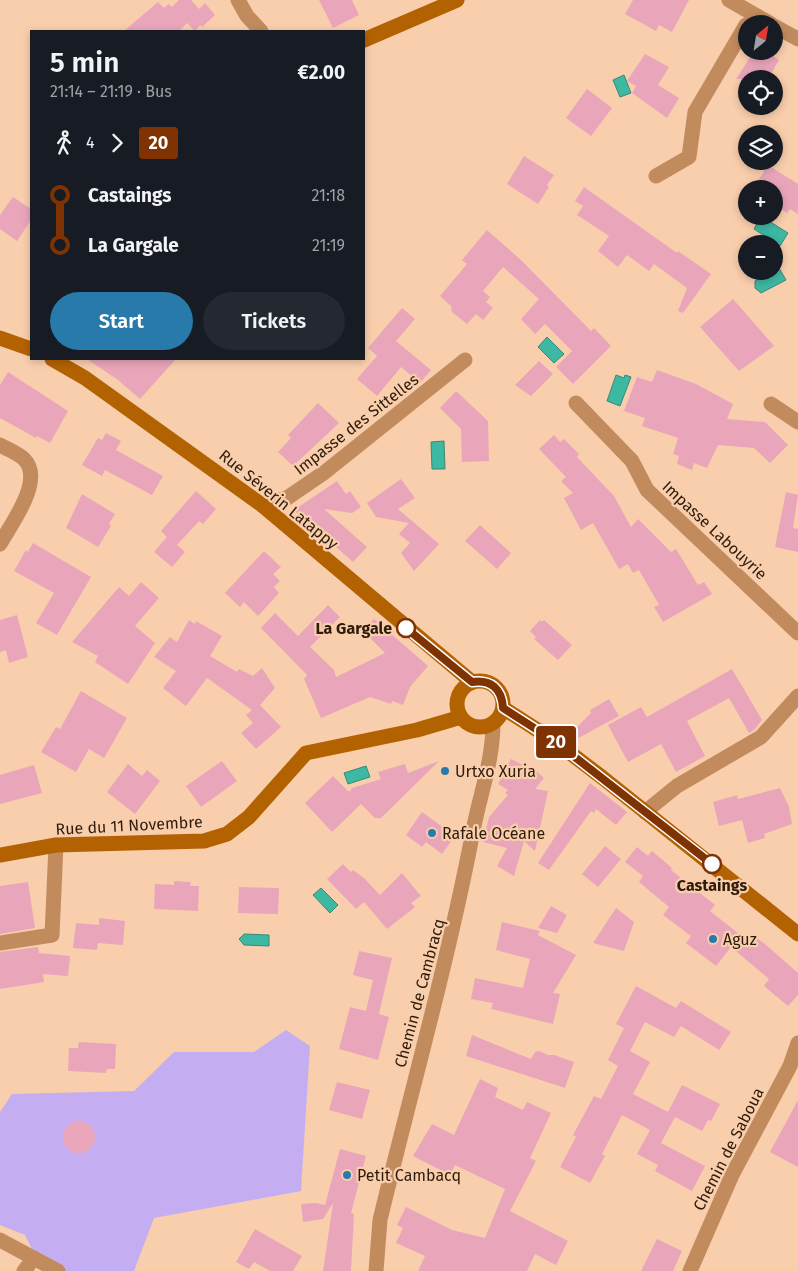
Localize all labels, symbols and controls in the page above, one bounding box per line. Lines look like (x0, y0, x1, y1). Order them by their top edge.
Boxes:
north arrow (738, 15, 782, 60)
map controls (738, 15, 783, 280)
text: 5 min (50, 46, 119, 79)
text: €2.00 (298, 61, 345, 84)
button: locate (738, 70, 783, 115)
text: 21:14 – 21:19 · Bus (50, 82, 172, 101)
button: layers (738, 125, 783, 170)
icon: walk (50, 129, 78, 157)
icon: forward (103, 129, 131, 157)
text: 20 (149, 132, 168, 154)
text: 4 (86, 133, 95, 152)
button: + (738, 180, 783, 225)
text: Castaings (88, 184, 171, 207)
text: 21:18 (312, 186, 345, 205)
text: La Gargale (88, 234, 179, 257)
button: − (738, 235, 783, 280)
text: 21:19 (312, 236, 345, 255)
button: Start (50, 292, 193, 350)
button: Tickets (203, 292, 345, 350)
street label: Impasse des Sittelles (290, 370, 422, 479)
street label: Rue Séverin Latappy (215, 445, 342, 553)
street label: Impasse Labouyrie (658, 477, 771, 584)
marker: La Gargale (396, 618, 416, 638)
place label: La Gargale (316, 619, 392, 638)
line badge: 20 (534, 726, 578, 758)
text: 20 (546, 731, 566, 753)
place label: Urtxo Xuria (455, 762, 536, 781)
marker: Urtxo Xuria (439, 765, 451, 777)
street label: Rue du 11 Novembre (55, 812, 203, 839)
place label: Rafale Océane (442, 824, 545, 843)
marker: Rafale Océane (426, 827, 438, 839)
marker: Castaings (702, 854, 722, 874)
place label: Castaings (677, 876, 747, 895)
street label: Chemin de Cambracq (390, 917, 448, 1070)
place label: Aguz (723, 930, 757, 949)
marker: Aguz (707, 933, 719, 945)
street label: Chemin de Saboua (689, 1085, 768, 1214)
place label: Petit Cambacq (357, 1166, 461, 1185)
marker: Petit Cambacq (341, 1169, 353, 1181)

